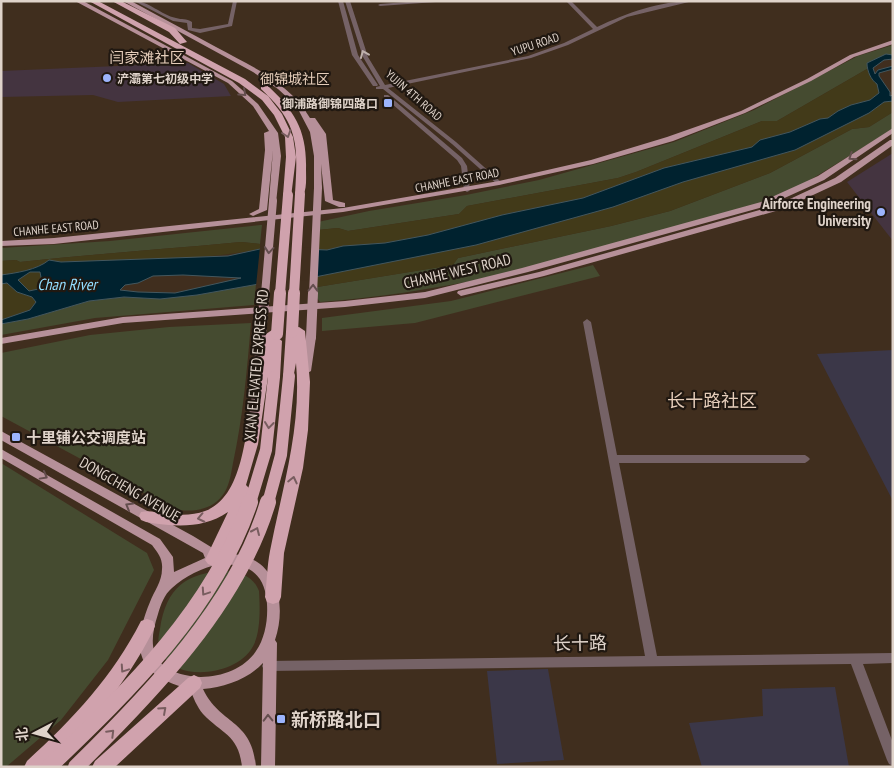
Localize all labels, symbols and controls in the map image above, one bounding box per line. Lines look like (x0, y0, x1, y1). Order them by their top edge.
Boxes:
street label: YUPU ROAD (509, 29, 561, 59)
district label: 闫家滩社区 (109, 48, 185, 67)
one-way arrow (359, 50, 370, 59)
street label: YUJIN 4TH ROAD (383, 66, 445, 124)
district label: 御锦城社区 (260, 70, 330, 88)
place label: 浐灞第七初级中学 (117, 71, 213, 86)
marker: 浐灞第七初级中学 (101, 72, 113, 84)
one-way arrow (237, 87, 246, 96)
place label: 御浦路御锦四路口 (282, 96, 378, 111)
marker: 御浦路御锦四路口 (382, 97, 394, 109)
one-way arrow (281, 130, 291, 138)
one-way arrow (848, 151, 858, 160)
street label: CHANHE EAST ROAD (414, 164, 500, 196)
place label: Airforce Engineering University (761, 194, 872, 230)
marker: Airforce Engineering University (875, 206, 887, 218)
street label: CHANHE EAST ROAD (13, 217, 99, 239)
one-way arrow (263, 246, 274, 254)
street label: CHANHE WEST ROAD (402, 249, 513, 293)
water label: Chan River (37, 274, 99, 294)
one-way arrow (308, 284, 319, 292)
street label: XI'AN ELEVATED EXPRESS RD (240, 288, 272, 441)
district label: 长十路社区 (667, 389, 757, 412)
one-way arrow (264, 421, 275, 429)
place label: 十里铺公交调度站 (26, 428, 146, 447)
marker: 十里铺公交调度站 (10, 431, 22, 443)
street label: DONGCHENG AVENUE (76, 452, 184, 526)
one-way arrow (38, 470, 47, 480)
one-way arrow (287, 476, 298, 485)
one-way arrow (126, 502, 135, 512)
one-way arrow (196, 512, 205, 522)
one-way arrow (250, 527, 261, 536)
one-way arrow (202, 586, 211, 595)
street label: 长十路 (553, 631, 607, 655)
one-way arrow (121, 663, 130, 672)
one-way arrow (158, 707, 167, 716)
north arrow (10, 708, 60, 758)
place label: 新桥路北口 (291, 708, 381, 731)
marker: 新桥路北口 (275, 713, 287, 725)
one-way arrow (263, 714, 273, 722)
text: 北 (12, 726, 32, 742)
one-way arrow (105, 729, 114, 738)

